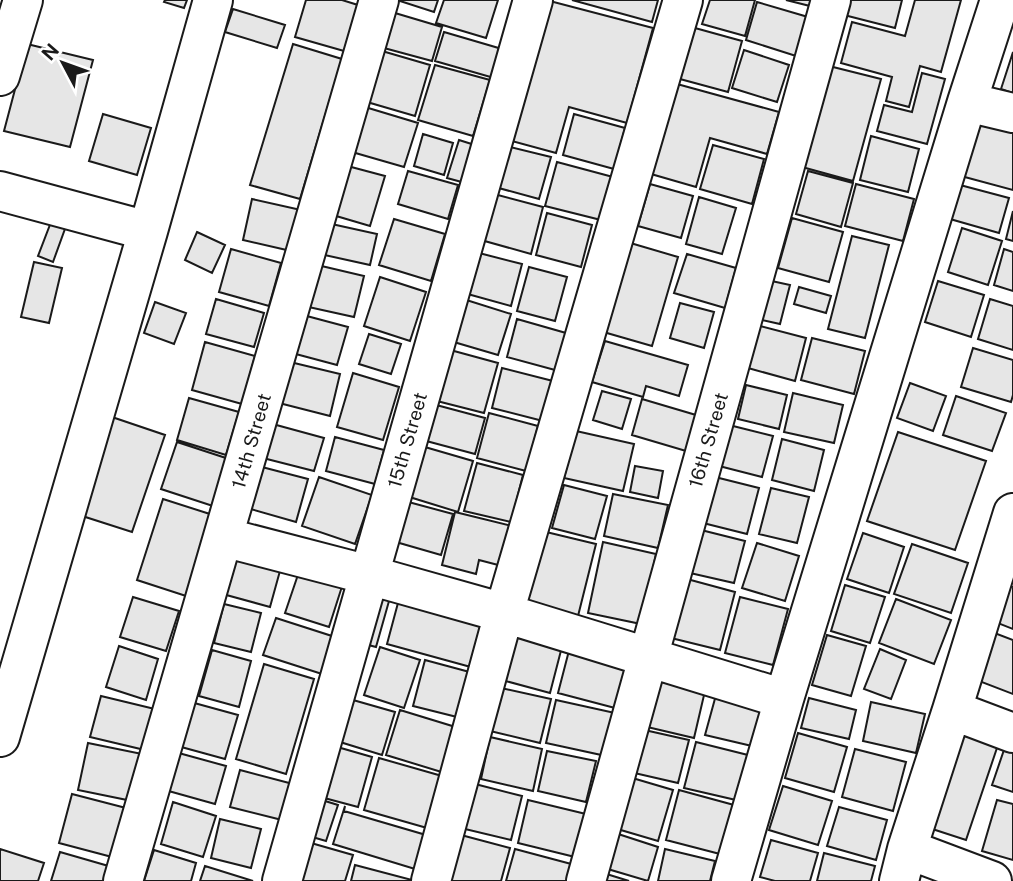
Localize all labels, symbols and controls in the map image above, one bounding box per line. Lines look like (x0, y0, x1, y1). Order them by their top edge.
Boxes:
north arrow (28, 28, 98, 98)
text: N (37, 39, 63, 65)
street label: 15th Street (383, 390, 431, 490)
street label: 16th Street (684, 390, 732, 490)
street label: 14th Street (227, 391, 275, 491)

